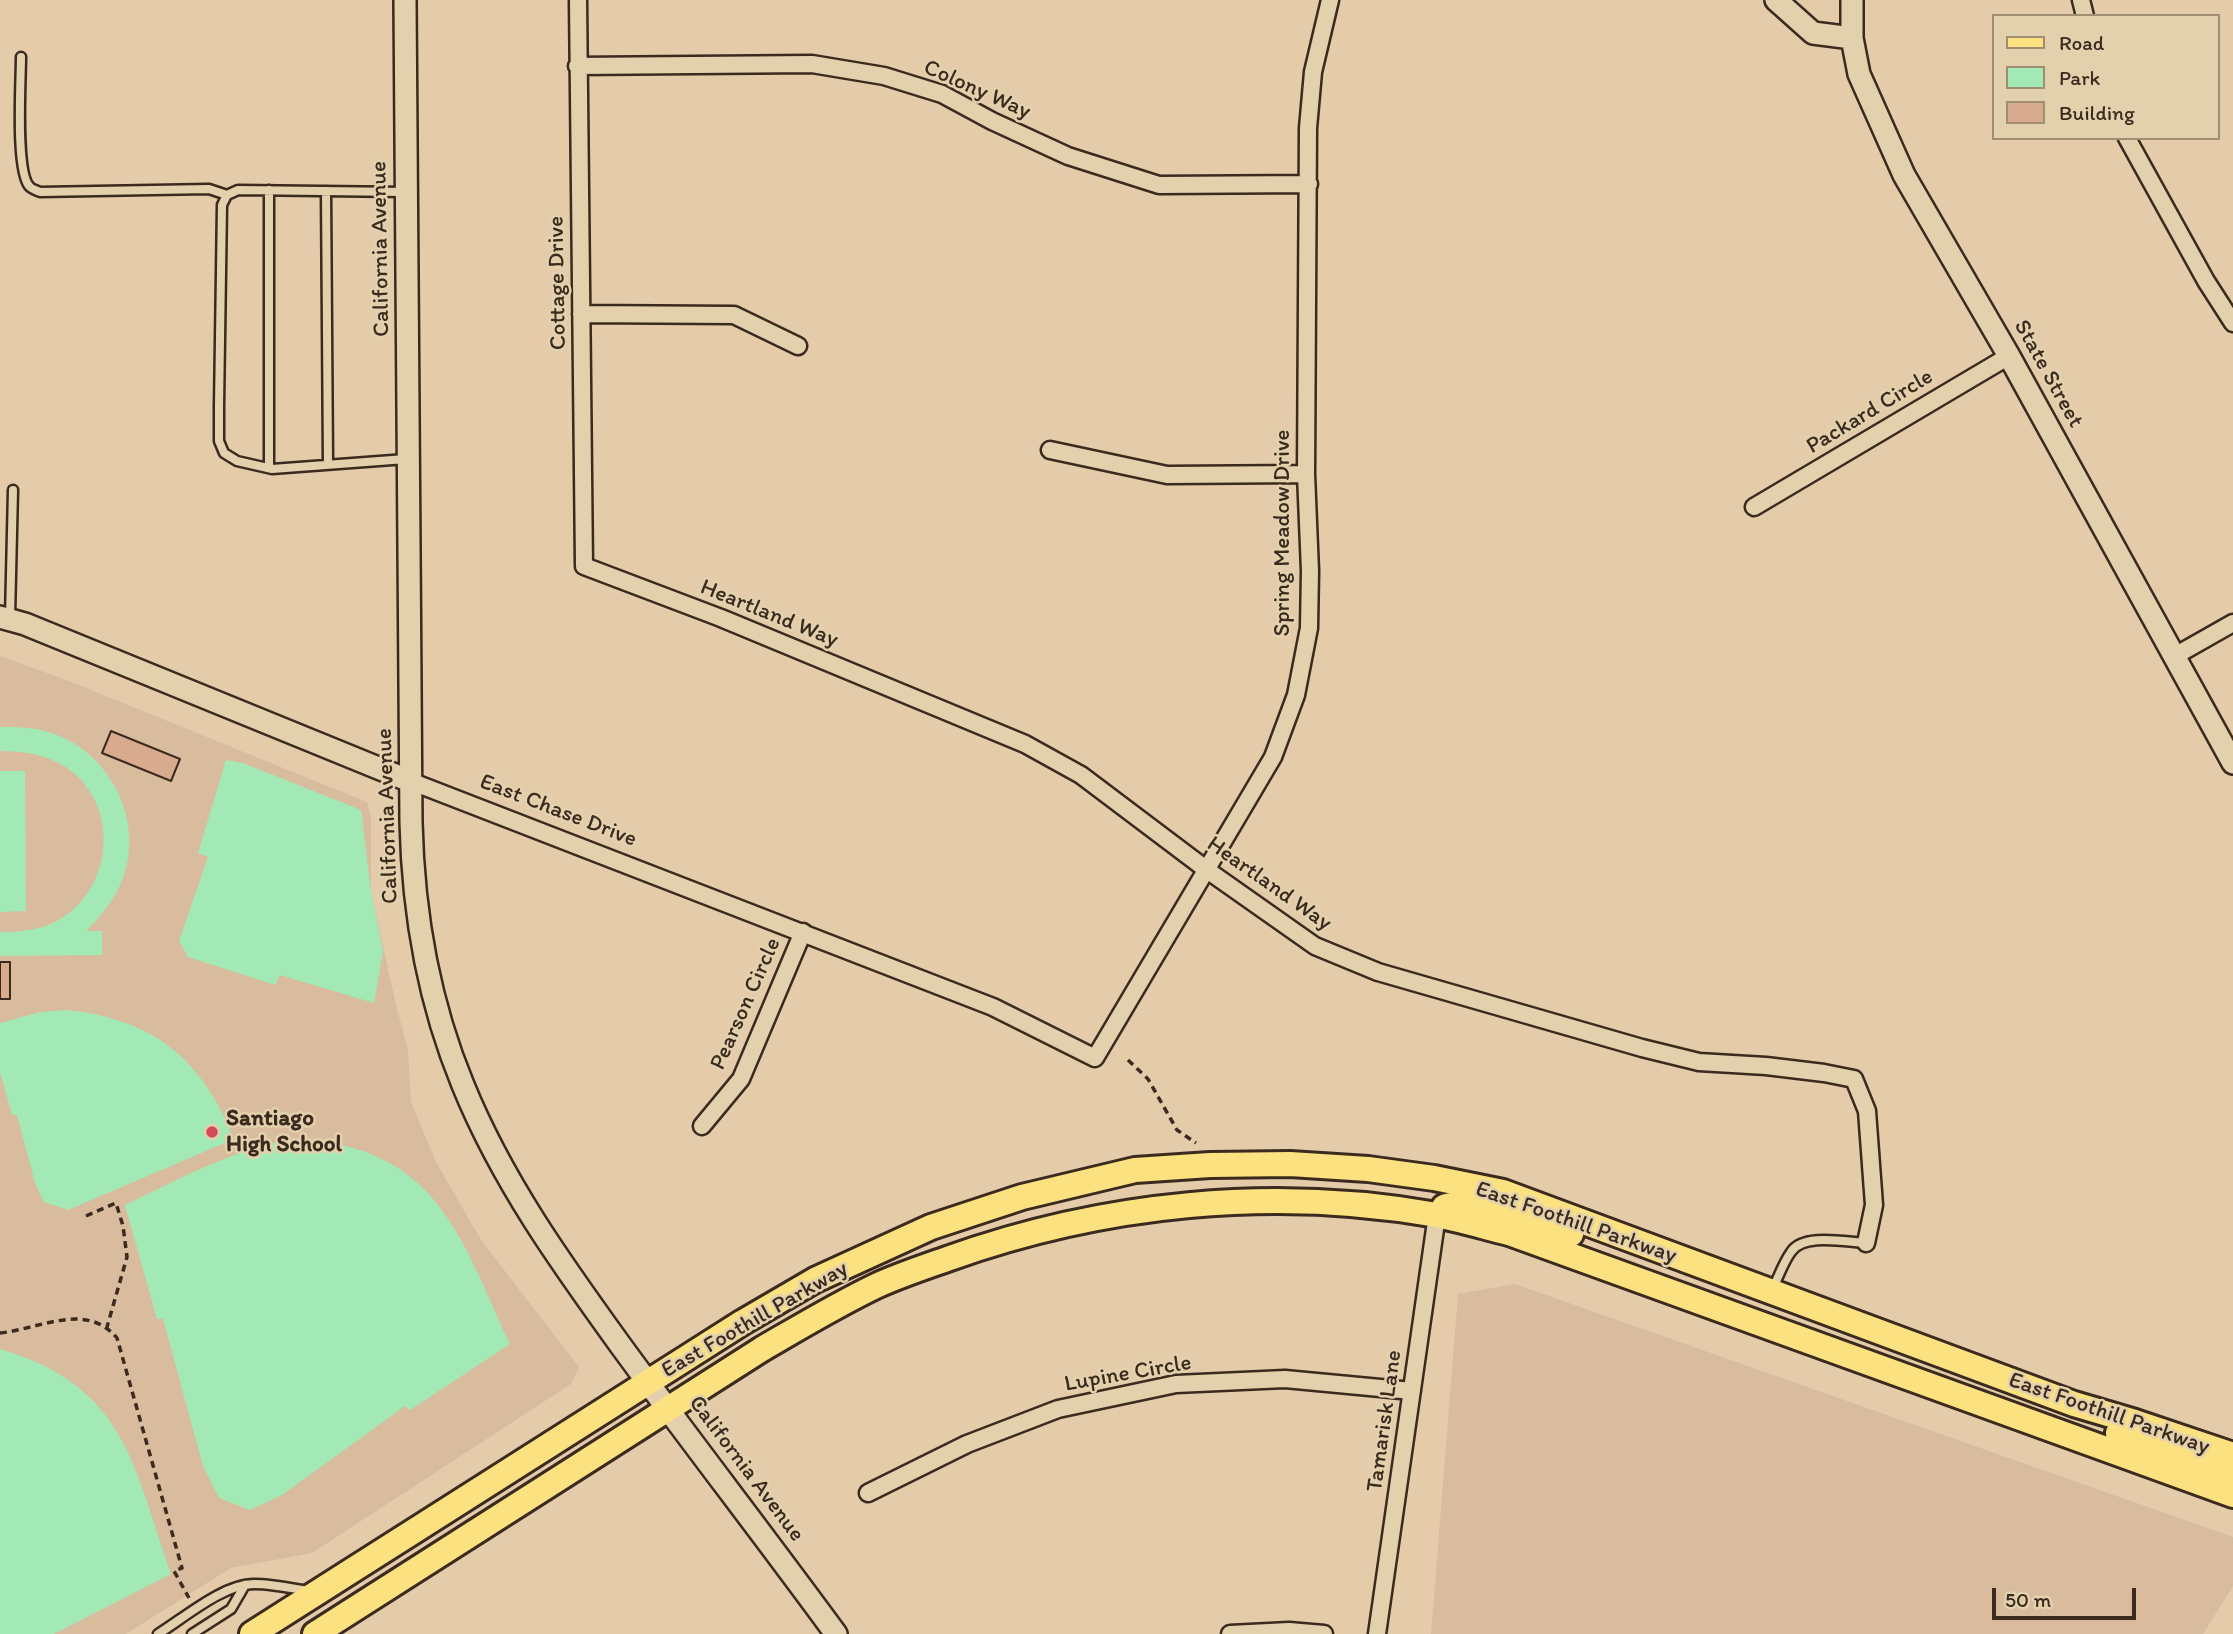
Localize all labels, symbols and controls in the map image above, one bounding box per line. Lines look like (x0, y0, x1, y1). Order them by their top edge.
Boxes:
legend (1992, 14, 2219, 140)
text: Road (2059, 30, 2104, 55)
street label: Colony Way (919, 54, 1035, 126)
text: Park (2059, 65, 2100, 90)
text: Building (2059, 100, 2135, 125)
street label: California Avenue (366, 161, 396, 337)
street label: Cottage Drive (543, 216, 573, 350)
street label: State Street (2007, 315, 2089, 433)
street label: Packard Circle (1802, 363, 1938, 461)
street label: Spring Meadow Drive (1269, 429, 1297, 637)
street label: Heartland Way (696, 574, 842, 654)
street label: California Avenue (371, 728, 405, 904)
street label: East Chase Drive (476, 768, 640, 854)
street label: Heartland Way (1201, 831, 1337, 937)
street label: Pearson Circle (705, 934, 787, 1074)
place label: Santiago High School (226, 1105, 342, 1159)
marker: Santiago High School (204, 1124, 220, 1140)
street label: East Foothill Parkway (1472, 1176, 1680, 1270)
street label: East Foothill Parkway (657, 1255, 853, 1385)
street label: Tamarisk Lane (1361, 1348, 1409, 1494)
street label: Lupine Circle (1062, 1349, 1194, 1399)
street label: East Foothill Parkway (2005, 1367, 2213, 1461)
street label: California Avenue (682, 1390, 810, 1548)
scale bar (1995, 1574, 2138, 1618)
text: 50 m (2005, 1587, 2051, 1612)

